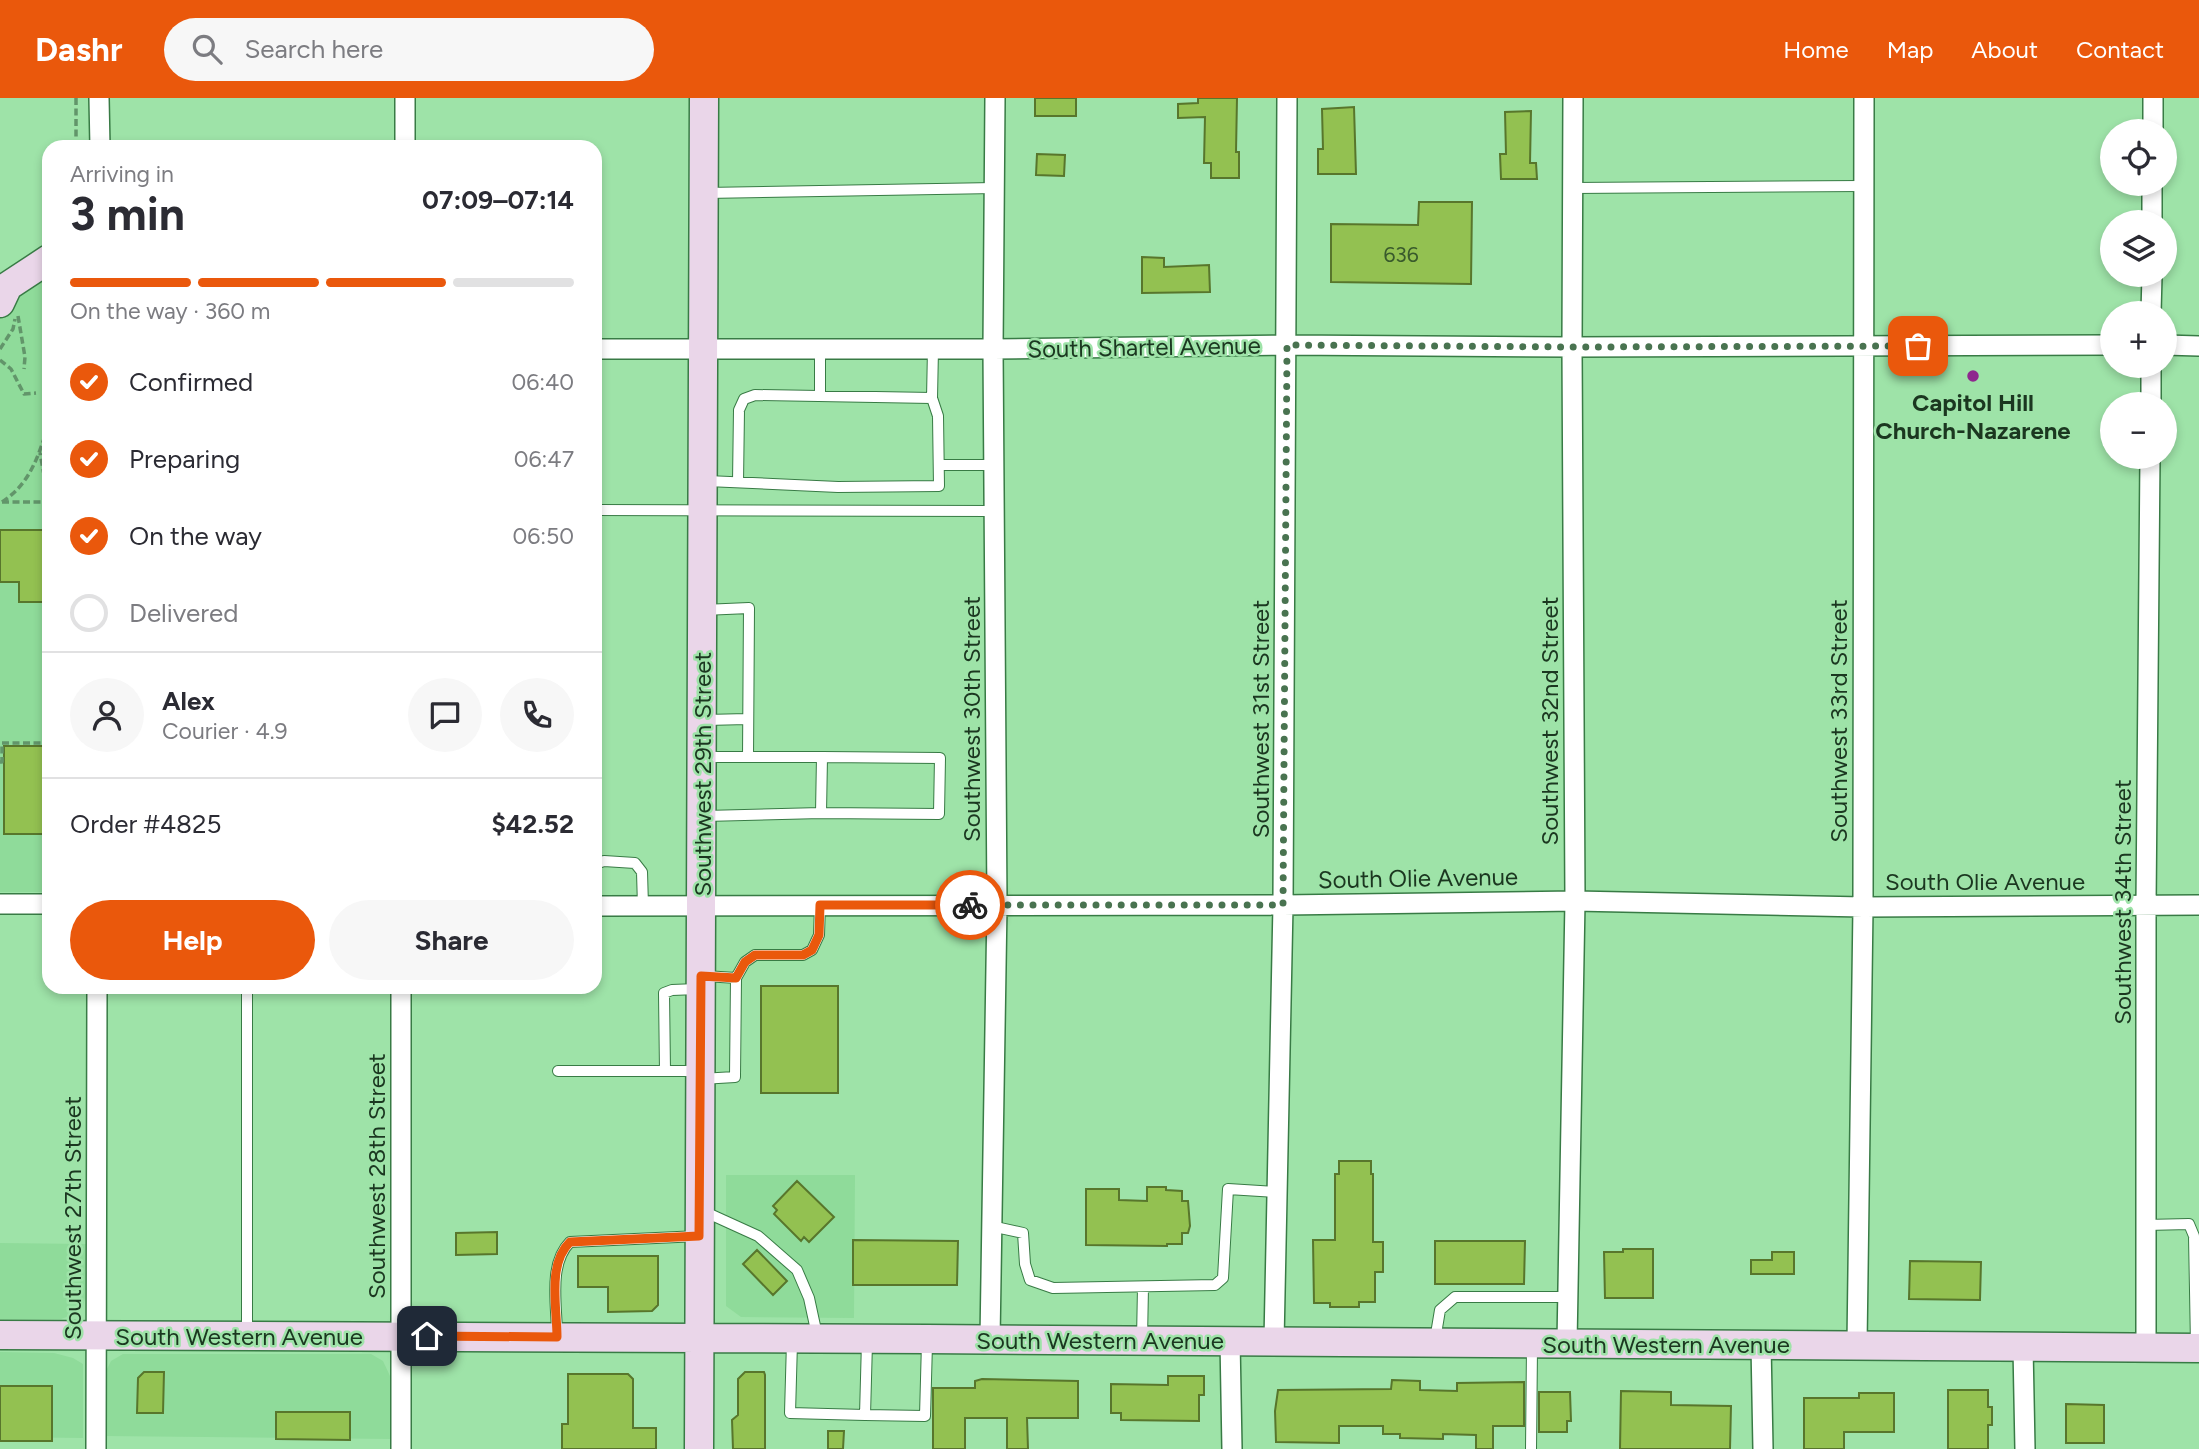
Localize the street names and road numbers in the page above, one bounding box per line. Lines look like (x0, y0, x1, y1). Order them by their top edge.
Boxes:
street label: South Shartel Avenue (1027, 330, 1261, 364)
street label: Southwest 30th Street (957, 596, 986, 842)
street label: Southwest 32nd Street (1535, 596, 1564, 846)
street label: Southwest 33rd Street (1824, 599, 1853, 843)
street label: Southwest 31st Street (1246, 600, 1275, 838)
street label: Southwest 29th Street (688, 652, 717, 896)
street label: Southwest 34th Street (2108, 779, 2137, 1025)
street label: South Olie Avenue (1318, 862, 1518, 894)
street label: South Olie Avenue (1885, 867, 2085, 896)
street label: Southwest 28th Street (362, 1053, 391, 1299)
street label: Southwest 27th Street (58, 1096, 87, 1340)
street label: South Western Avenue (115, 1322, 363, 1351)
street label: South Western Avenue (976, 1326, 1224, 1355)
street label: South Western Avenue (1542, 1330, 1790, 1359)

